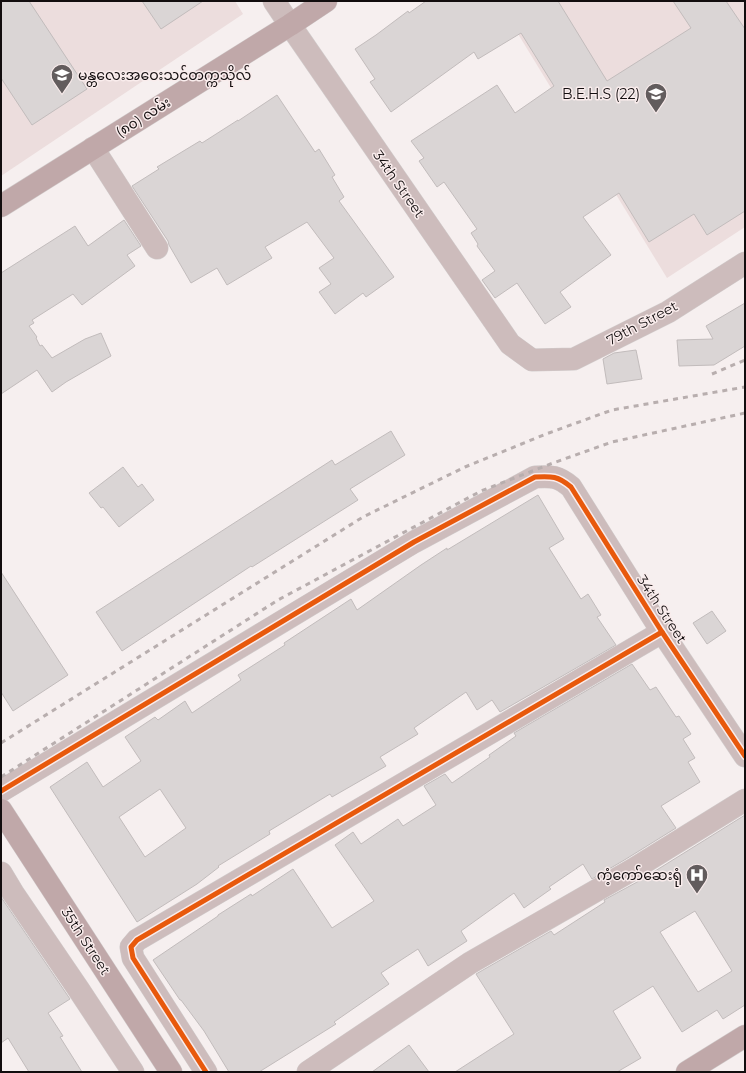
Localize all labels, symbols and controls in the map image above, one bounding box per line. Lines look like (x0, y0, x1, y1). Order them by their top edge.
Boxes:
school or university icon: မန္တလေးအဝေးသင်တက္ကသိုလ် (49, 62, 75, 95)
place label: မန္တလေးအဝေးသင်တက္ကသိုလ် (78, 65, 251, 87)
school or university icon: B.E.H.S (22) (643, 81, 669, 114)
place label: B.E.H.S (22) (562, 85, 640, 103)
street label: (၈၀) လမ်း (112, 92, 174, 141)
street label: 34th Street (369, 147, 429, 221)
street label: 79th Street (603, 297, 681, 349)
street label: 34th Street (633, 571, 691, 647)
hospital icon: ကံ့ကော်ဆေးရုံ (684, 862, 710, 895)
place label: ကံ့ကော်ဆေးရုံ (597, 865, 682, 887)
street label: 35th Street (58, 904, 115, 978)

